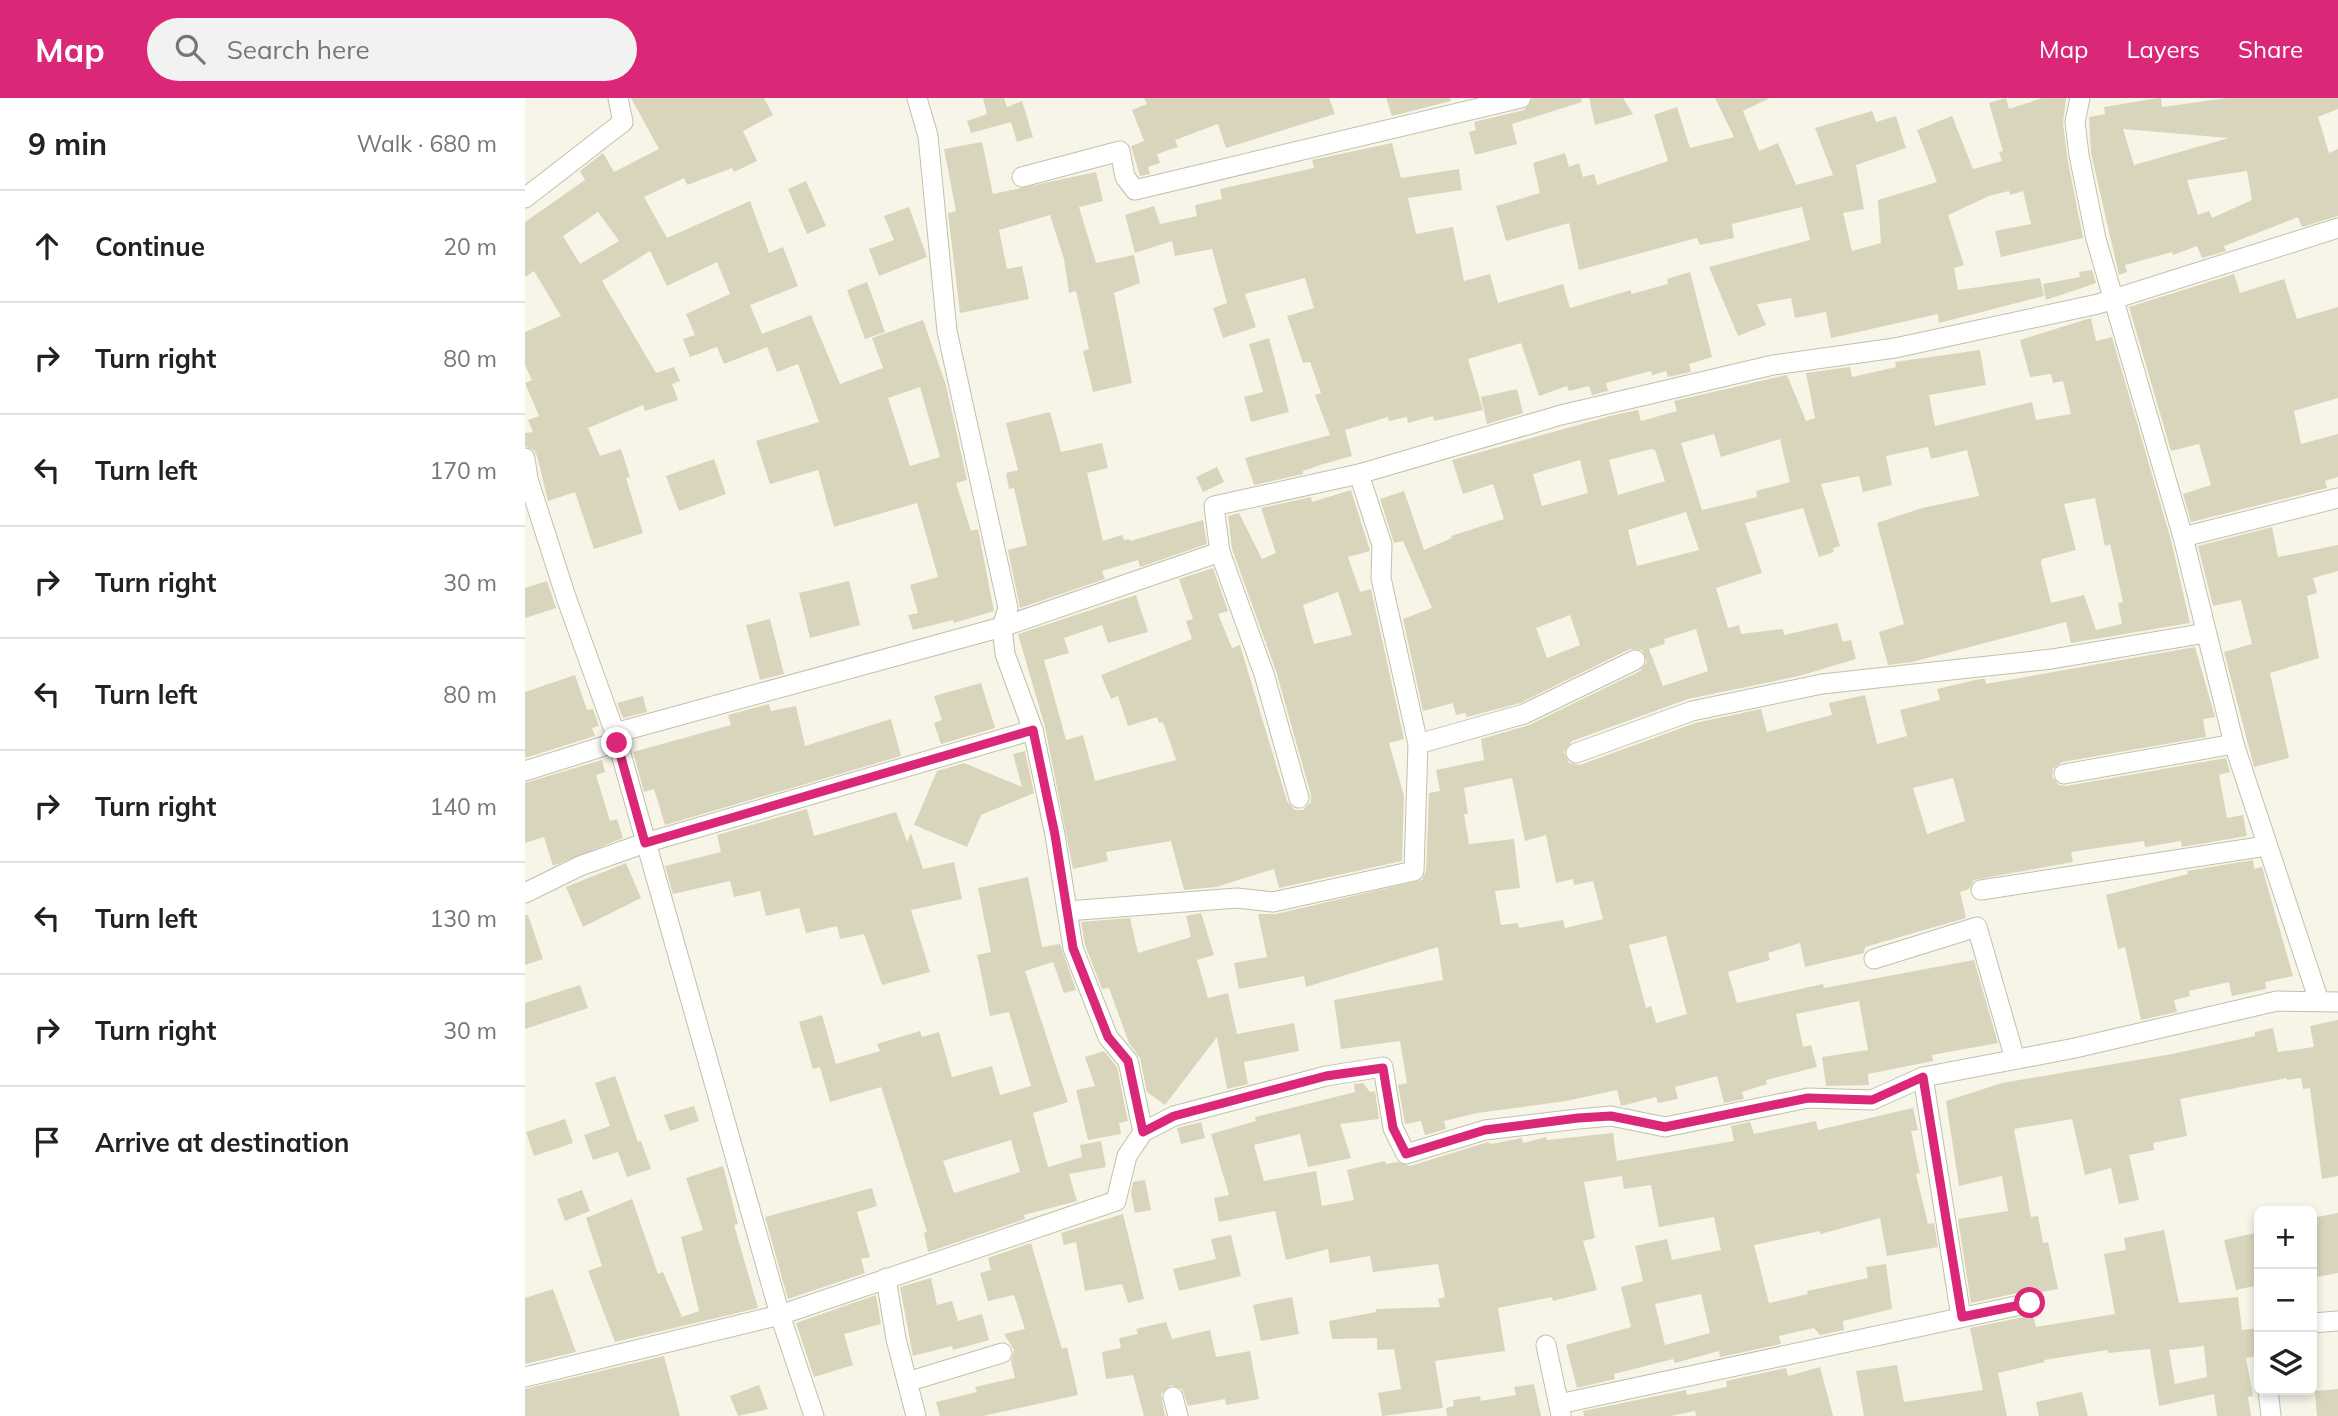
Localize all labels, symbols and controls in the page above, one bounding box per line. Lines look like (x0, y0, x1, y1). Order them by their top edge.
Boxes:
search box (147, 18, 637, 81)
text: Map (35, 29, 105, 70)
icon: search (171, 30, 209, 68)
text: Search here (227, 33, 370, 66)
text: Map (2039, 34, 2088, 64)
text: Layers (2126, 34, 2200, 64)
text: Share (2238, 34, 2303, 64)
text: 9 min (28, 125, 107, 163)
text: Walk · 680 m (357, 129, 497, 158)
icon: ahead (28, 227, 66, 265)
text: Continue (95, 230, 205, 263)
text: 20 m (443, 232, 497, 261)
icon: right (28, 339, 66, 377)
text: Turn right (95, 342, 216, 375)
text: 80 m (443, 344, 497, 373)
icon: left (28, 451, 66, 489)
text: Turn left (95, 454, 197, 487)
text: 170 m (429, 456, 497, 485)
icon: right (28, 563, 66, 601)
text: Turn right (95, 566, 216, 599)
text: 30 m (443, 568, 497, 597)
icon: left (28, 675, 66, 713)
text: Turn left (95, 678, 197, 711)
text: 80 m (443, 680, 497, 709)
route end (601, 727, 632, 758)
icon: right (28, 787, 66, 825)
text: Turn right (95, 790, 216, 823)
text: 140 m (429, 792, 497, 821)
icon: left (28, 899, 66, 937)
text: Turn left (95, 902, 197, 935)
text: 130 m (429, 904, 497, 933)
icon: right (28, 1011, 66, 1049)
text: Turn right (95, 1014, 216, 1047)
text: 30 m (443, 1016, 497, 1045)
icon: arrive (28, 1123, 66, 1161)
text: Arrive at destination (95, 1126, 350, 1159)
map controls (2254, 1206, 2317, 1395)
button: + (2254, 1206, 2317, 1269)
button: − (2254, 1269, 2317, 1332)
route start (2014, 1287, 2045, 1318)
button: layers (2254, 1332, 2317, 1395)

